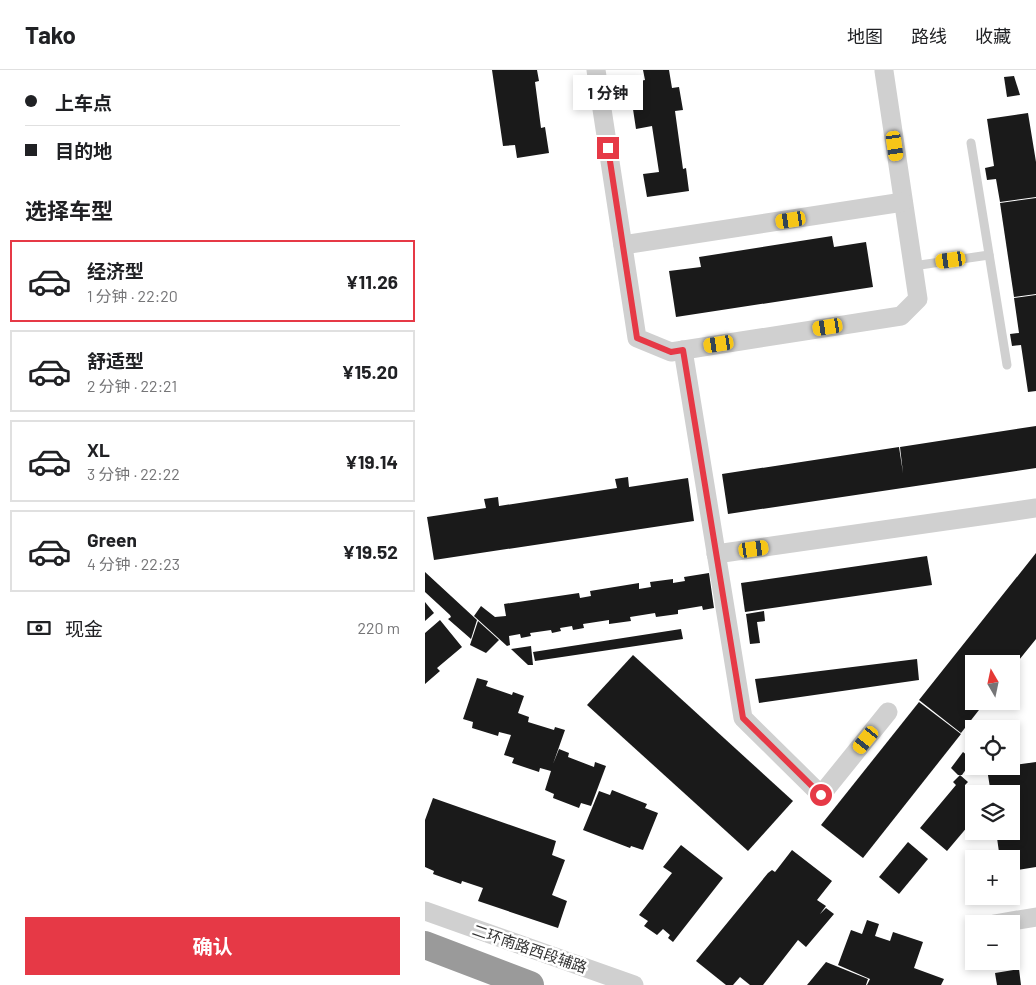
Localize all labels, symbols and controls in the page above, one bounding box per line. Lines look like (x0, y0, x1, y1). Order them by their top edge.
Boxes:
text: Tako (25, 20, 76, 49)
text: 地图 (847, 25, 883, 47)
text: 路线 (911, 25, 947, 47)
text: 收藏 (975, 25, 1011, 47)
callout: 1 分钟 (573, 75, 643, 110)
text: 1 分钟 (588, 83, 628, 102)
text: 上车点 (55, 91, 112, 114)
car (885, 130, 904, 162)
route end (597, 137, 619, 159)
text: 目的地 (55, 139, 112, 162)
text: 选择车型 (25, 197, 113, 223)
car (775, 210, 806, 230)
car (935, 250, 966, 270)
icon: car (27, 259, 72, 304)
text: 经济型 (87, 259, 144, 282)
text: ¥11.26 (345, 270, 398, 293)
text: 1 分钟 · 22:20 (87, 286, 178, 305)
car (812, 317, 843, 337)
car (703, 334, 734, 354)
icon: car (27, 349, 72, 394)
text: 舒适型 (87, 349, 144, 372)
text: ¥15.20 (341, 360, 398, 383)
text: 2 分钟 · 22:21 (87, 376, 177, 395)
text: XL (87, 438, 110, 461)
icon: car (27, 439, 72, 484)
text: ¥19.14 (345, 450, 398, 473)
text: 3 分钟 · 22:22 (87, 464, 180, 483)
text: Green (87, 528, 137, 551)
icon: car (27, 529, 72, 574)
car (738, 539, 769, 559)
text: ¥19.52 (342, 540, 398, 563)
text: 4 分钟 · 22:23 (87, 554, 180, 573)
icon: cash (25, 614, 53, 642)
text: 现金 (65, 617, 103, 640)
text: 220 m (357, 618, 400, 637)
north arrow (965, 655, 1020, 710)
map controls (965, 655, 1020, 970)
button: locate (965, 720, 1020, 775)
car (850, 724, 881, 756)
route start (810, 784, 832, 806)
button: layers (965, 785, 1020, 840)
button: + (965, 850, 1020, 905)
button: − (965, 915, 1020, 970)
button: 确认 (25, 917, 400, 975)
street label: 二环南路西段辅路 (470, 920, 590, 976)

